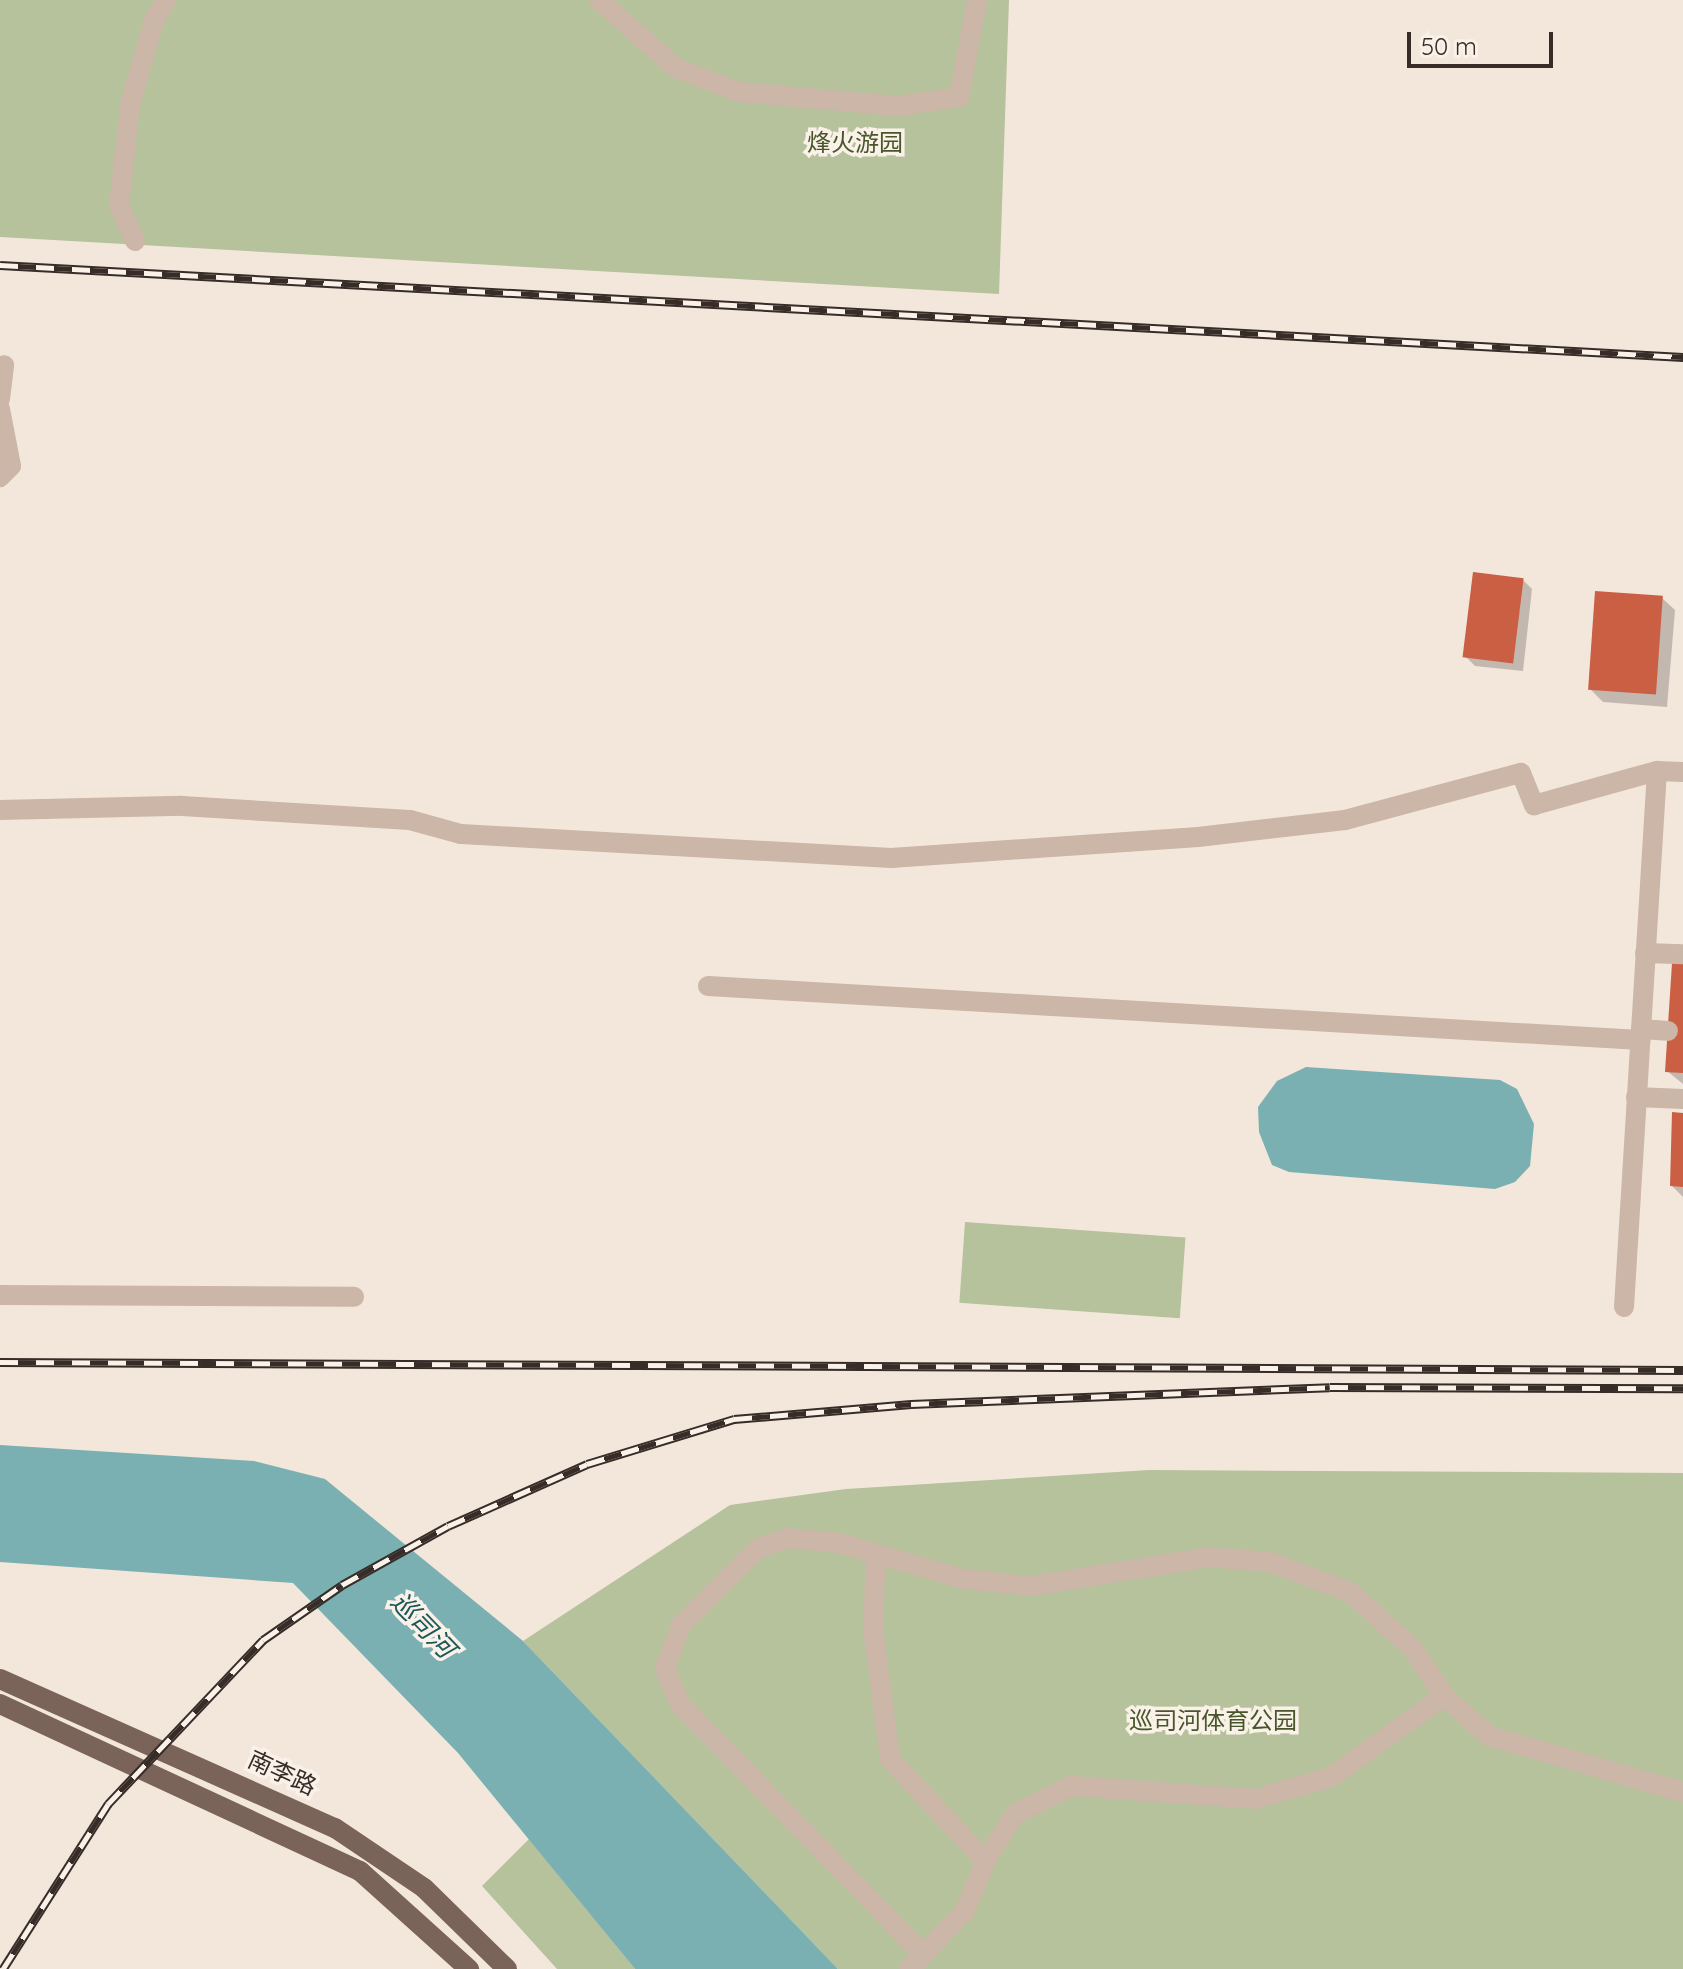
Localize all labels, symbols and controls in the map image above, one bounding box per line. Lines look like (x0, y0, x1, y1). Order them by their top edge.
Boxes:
scale bar (1411, 16, 1557, 66)
text: 50 m (1421, 31, 1477, 61)
park label: 烽火游园 (807, 129, 903, 157)
water label: 巡司河 (385, 1586, 461, 1664)
park label: 巡司河体育公园 (1129, 1707, 1297, 1735)
street label: 南李路 (243, 1745, 321, 1801)

